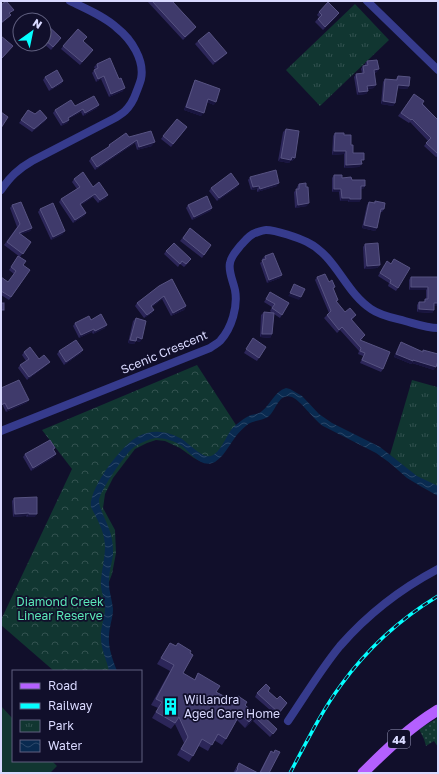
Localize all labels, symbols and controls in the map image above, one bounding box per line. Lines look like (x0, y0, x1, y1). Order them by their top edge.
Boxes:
north arrow (12, 12, 52, 52)
text: N (31, 15, 45, 31)
street label: Scenic Crescent (118, 327, 210, 377)
park label: Diamond Creek Linear Reserve (16, 594, 104, 623)
legend (12, 670, 142, 762)
text: Road (48, 678, 77, 693)
place label: Willandra Aged Care Home (184, 692, 280, 721)
building icon: Willandra Aged Care Home (161, 696, 181, 716)
text: Railway (48, 698, 93, 713)
text: Park (48, 718, 74, 733)
road number: 44 (388, 730, 410, 748)
text: Water (48, 738, 82, 753)

